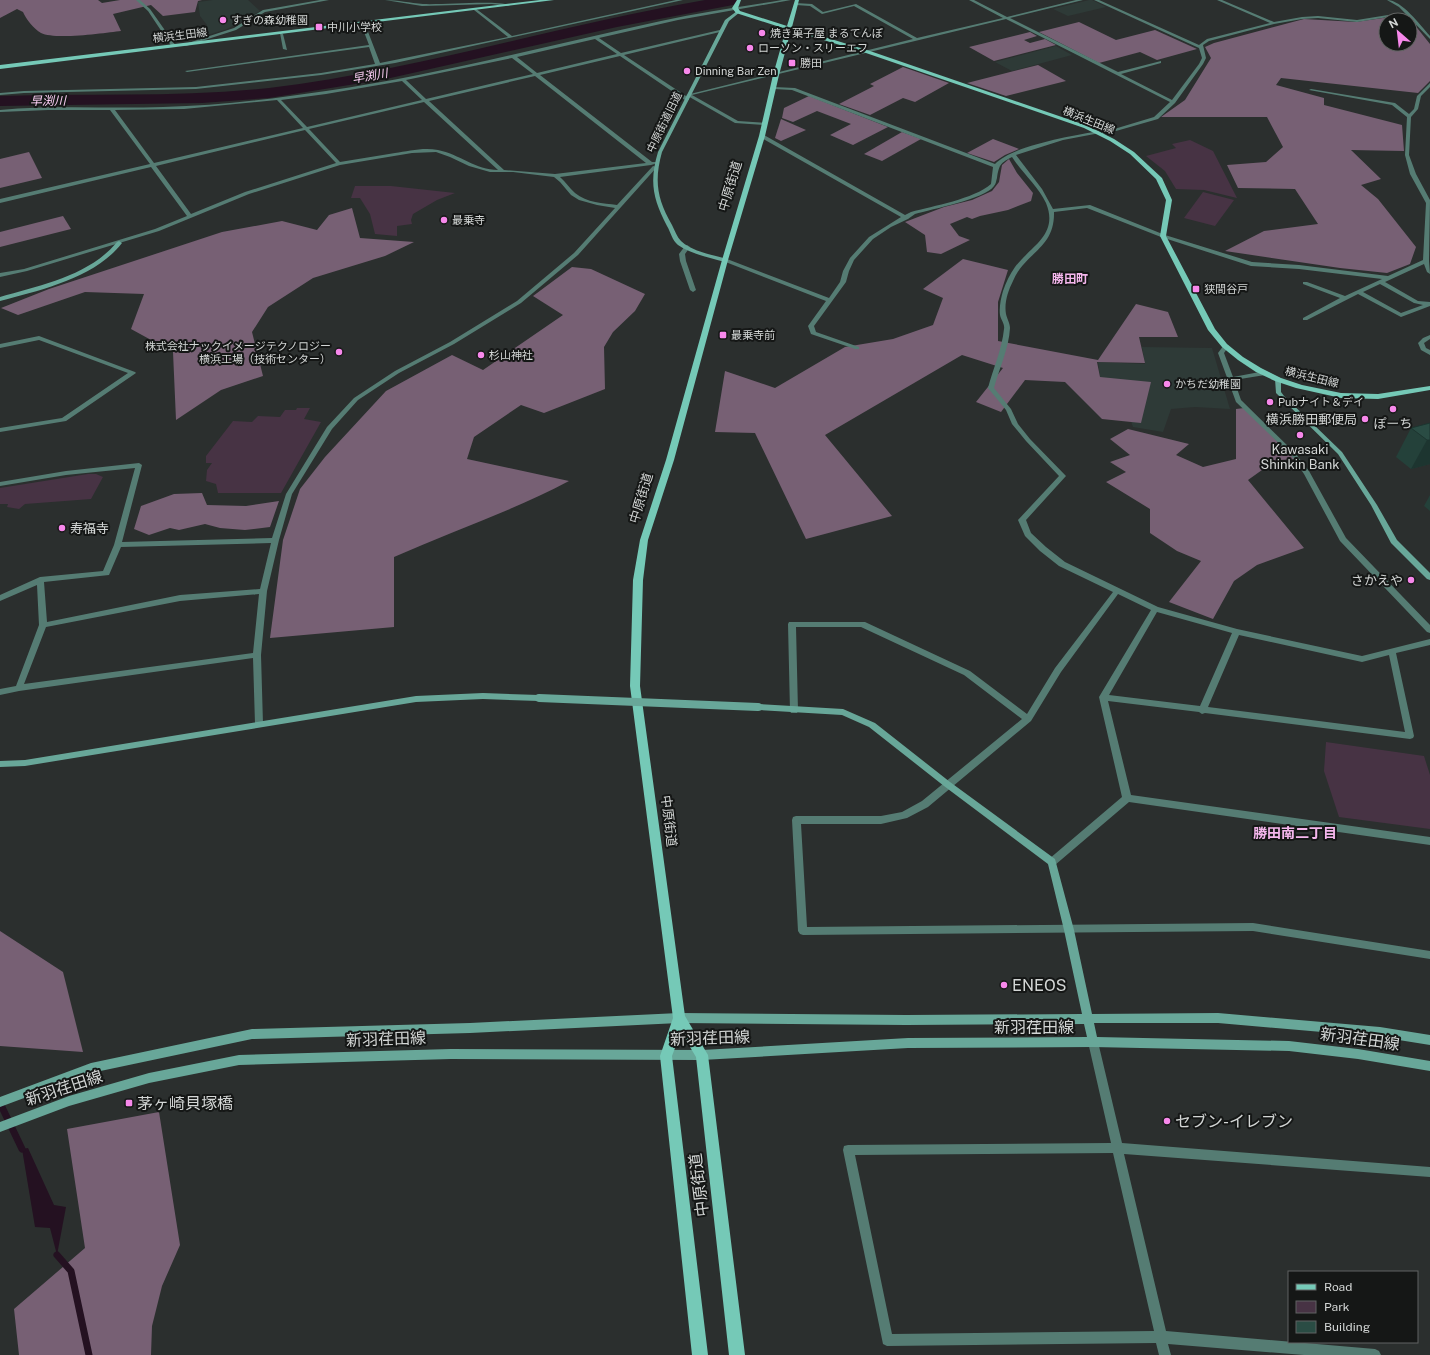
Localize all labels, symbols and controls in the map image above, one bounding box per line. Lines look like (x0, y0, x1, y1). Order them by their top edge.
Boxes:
north arrow (1378, 12, 1418, 52)
place label: すぎの森幼稚園 (231, 14, 308, 26)
marker: すぎの森幼稚園 (218, 15, 228, 25)
text: N (1387, 16, 1400, 30)
place label: 中川小学校 (327, 21, 382, 33)
marker: 中川小学校 (314, 22, 324, 32)
street label: 横浜生田線 (152, 26, 208, 44)
place label: 焼き菓子屋 まるてんぽ (770, 27, 883, 39)
marker: 焼き菓子屋 まるてんぽ (757, 28, 767, 38)
place label: ローソン・スリーエフ (758, 42, 868, 54)
marker: ローソン・スリーエフ (745, 43, 755, 53)
place label: 勝田 (800, 57, 822, 69)
marker: 勝田 (787, 58, 797, 68)
place label: Dinning Bar Zen (695, 65, 777, 77)
water label: 早渕川 (351, 66, 391, 86)
marker: Dinning Bar Zen (682, 66, 692, 76)
street label: 中原街道旧道 (644, 90, 684, 154)
water label: 早渕川 (30, 94, 68, 108)
street label: 横浜生田線 (1061, 104, 1117, 136)
street label: 中原街道 (715, 159, 745, 213)
place label: 最乗寺 (452, 214, 485, 226)
marker: 最乗寺 (439, 215, 449, 225)
district label: 勝田町 (1052, 272, 1088, 286)
place label: 狭間谷戸 (1204, 283, 1248, 295)
marker: 狭間谷戸 (1191, 284, 1201, 294)
place label: 最乗寺前 (731, 329, 775, 341)
marker: 最乗寺前 (718, 330, 728, 340)
place label: 株式会社ナックイメージテクノロジー 横浜工場（技術センター） (145, 340, 331, 365)
marker: 株式会社ナックイメージテクノロジー 横浜工場（技術センター） (334, 347, 344, 357)
place label: 杉山神社 (489, 349, 533, 361)
marker: 杉山神社 (476, 350, 486, 360)
street label: 横浜生田線 (1284, 365, 1340, 389)
place label: かちだ幼稚園 (1175, 378, 1241, 390)
marker: かちだ幼稚園 (1162, 379, 1172, 389)
place label: Pubナイト＆デイ (1278, 396, 1364, 408)
marker: Pubナイト＆デイ (1265, 397, 1275, 407)
marker: ぽーち (1388, 404, 1398, 414)
place label: 横浜勝田郵便局 (1266, 412, 1357, 427)
marker: 横浜勝田郵便局 (1360, 414, 1370, 424)
place label: ぽーち (1373, 416, 1413, 431)
marker: Kawasaki Shinkin Bank (1295, 430, 1305, 440)
place label: Kawasaki Shinkin Bank (1261, 442, 1339, 472)
street label: 中原街道 (626, 471, 656, 525)
place label: 寿福寺 (70, 521, 109, 536)
marker: 寿福寺 (57, 523, 67, 533)
place label: さかえや (1351, 573, 1403, 588)
marker: さかえや (1406, 575, 1416, 585)
street label: 中原街道 (658, 794, 680, 848)
district label: 勝田南二丁目 (1253, 825, 1337, 841)
place label: ENEOS (1012, 976, 1066, 995)
marker: ENEOS (999, 980, 1009, 990)
street label: 新羽荏田線 (994, 1018, 1074, 1037)
street label: 新羽荏田線 (1319, 1024, 1401, 1054)
street label: 新羽荏田線 (670, 1027, 750, 1049)
street label: 新羽荏田線 (346, 1028, 426, 1050)
street label: 新羽荏田線 (23, 1067, 105, 1109)
place label: 茅ヶ崎貝塚橋 (137, 1094, 233, 1113)
marker: 茅ヶ崎貝塚橋 (124, 1098, 134, 1108)
place label: セブン-イレブン (1175, 1112, 1293, 1131)
marker: セブン-イレブン (1162, 1116, 1172, 1126)
street label: 中原街道 (686, 1152, 712, 1218)
legend (1288, 1271, 1418, 1343)
text: Road (1324, 1280, 1352, 1294)
text: Park (1324, 1300, 1350, 1314)
text: Building (1324, 1320, 1370, 1334)

